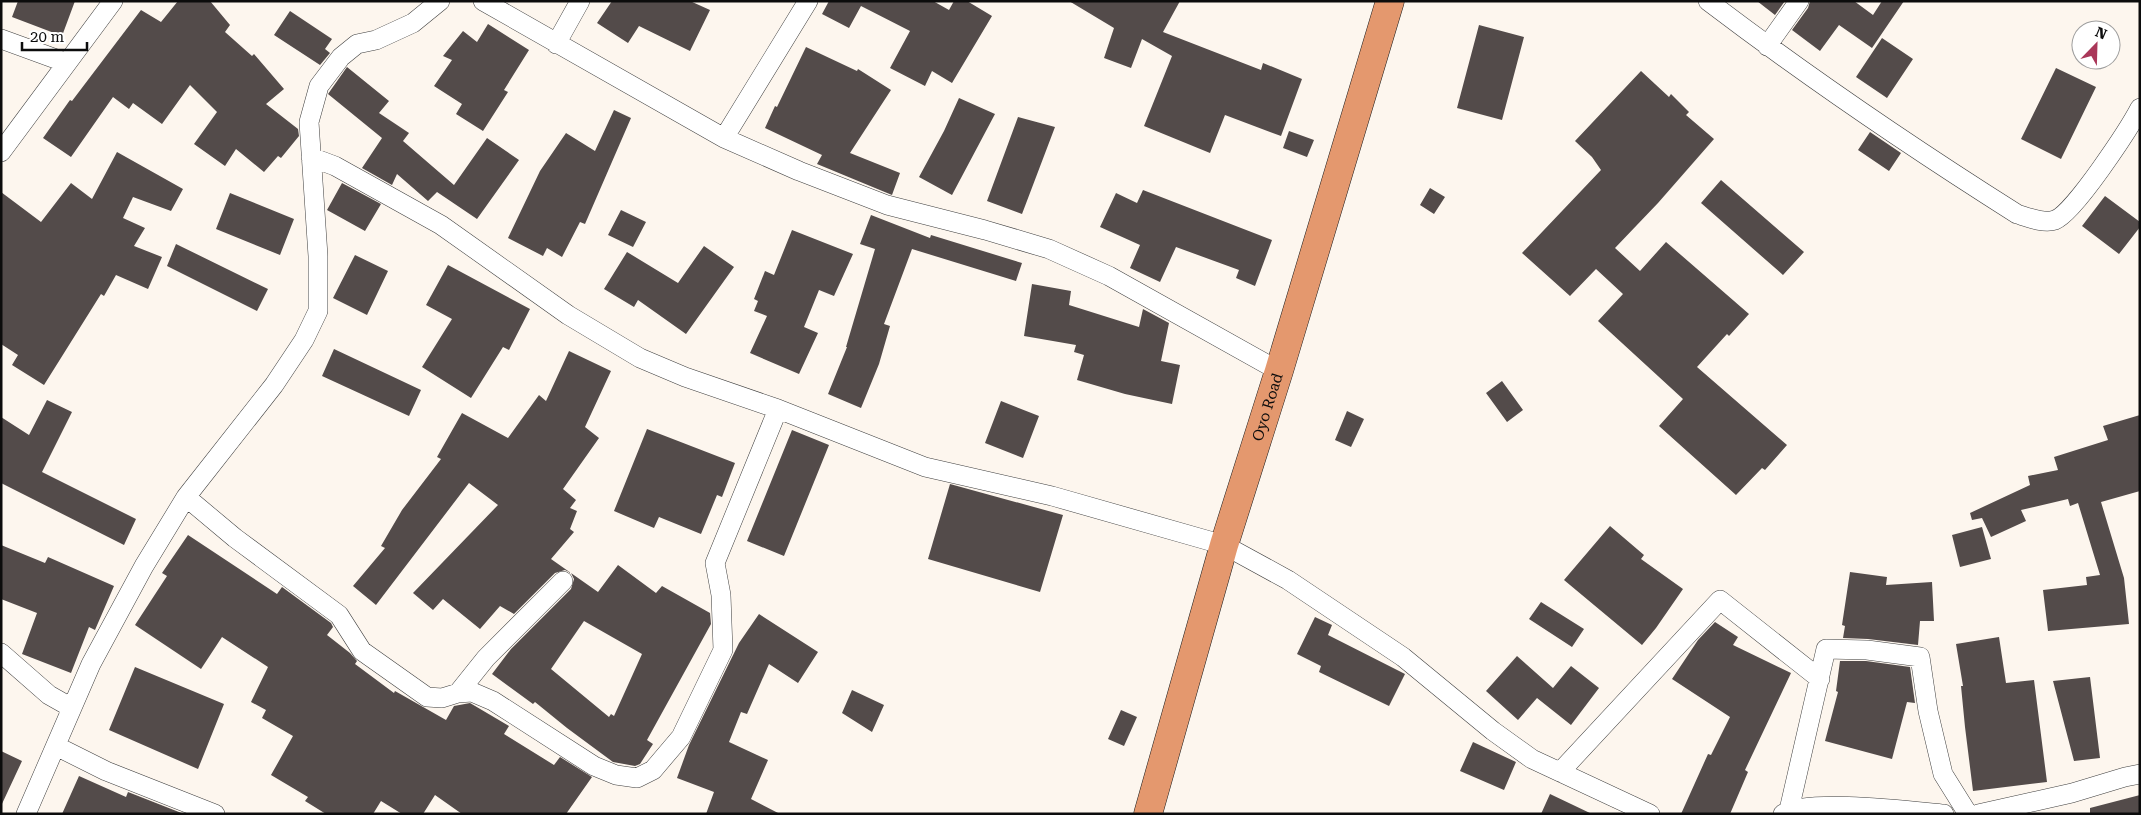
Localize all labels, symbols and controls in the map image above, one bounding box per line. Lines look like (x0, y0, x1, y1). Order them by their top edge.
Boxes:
scale bar (22, 20, 88, 52)
north arrow (2071, 20, 2121, 70)
text: N (2093, 24, 2109, 43)
text: 20 m (30, 28, 65, 46)
street label: Oyo Road (1248, 371, 1287, 444)

